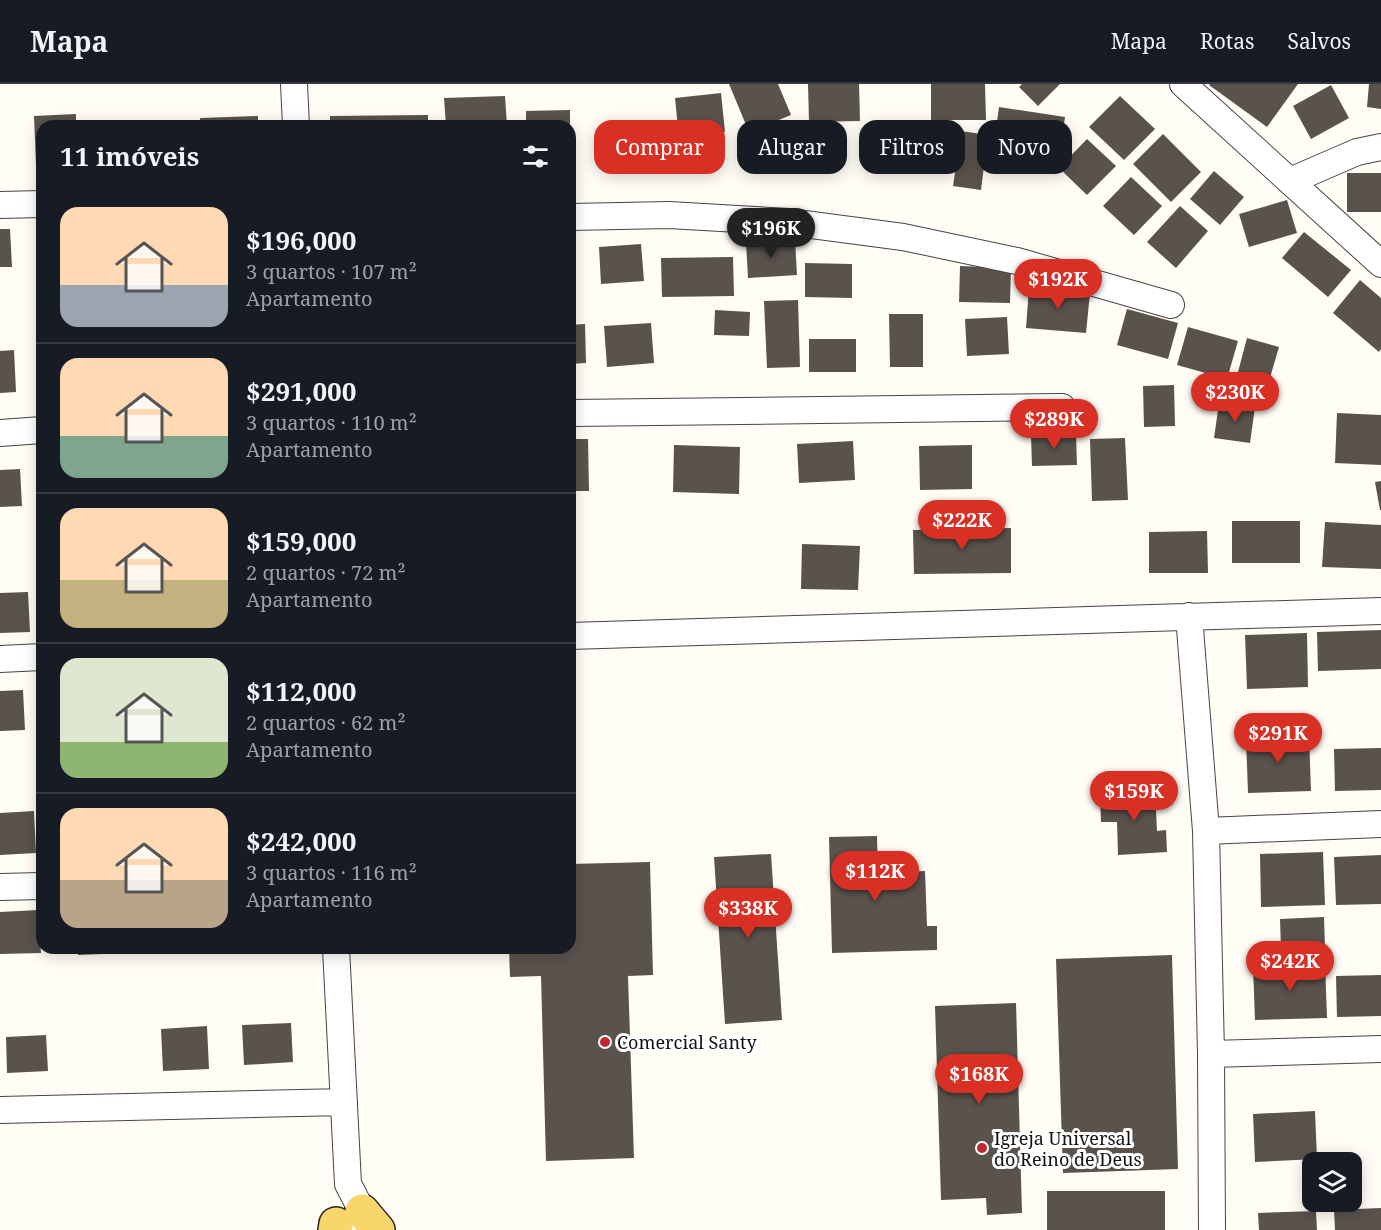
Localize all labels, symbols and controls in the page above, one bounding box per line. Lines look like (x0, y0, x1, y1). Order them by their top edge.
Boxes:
text: Mapa (30, 22, 108, 60)
text: Mapa (1111, 27, 1167, 55)
text: Rotas (1200, 27, 1254, 55)
text: Salvos (1287, 27, 1351, 55)
chip: Comprar (594, 120, 725, 174)
chip: Alugar (737, 120, 847, 174)
chip: Filtros (859, 120, 965, 174)
chip: Novo (977, 120, 1072, 174)
text: 11 imóveis (60, 138, 199, 174)
icon: filters (519, 140, 552, 173)
pin: $196K (729, 208, 813, 259)
text: $196K (741, 214, 801, 241)
text: $196,000 (246, 222, 356, 258)
icon: home (108, 231, 180, 303)
text: 3 quartos · 107 m² (246, 258, 417, 285)
pin: $192K (1016, 259, 1100, 310)
text: $192K (1028, 265, 1088, 292)
text: Apartamento (246, 285, 372, 312)
pin: $230K (1193, 372, 1277, 423)
text: $291,000 (246, 373, 356, 409)
text: $230K (1205, 378, 1265, 405)
icon: home (108, 382, 180, 454)
pin: $289K (1012, 399, 1096, 450)
text: $289K (1024, 405, 1084, 432)
text: 3 quartos · 110 m² (246, 409, 417, 436)
text: Apartamento (246, 436, 372, 463)
pin: $222K (920, 500, 1004, 551)
text: $222K (932, 506, 992, 533)
text: $159,000 (246, 523, 356, 559)
icon: home (108, 532, 180, 604)
text: 2 quartos · 72 m² (246, 559, 406, 586)
text: Apartamento (246, 586, 372, 613)
text: $112,000 (246, 673, 356, 709)
icon: home (108, 682, 180, 754)
text: 2 quartos · 62 m² (246, 709, 406, 736)
pin: $291K (1236, 713, 1320, 764)
text: $291K (1248, 719, 1308, 746)
text: Apartamento (246, 736, 372, 763)
pin: $159K (1092, 771, 1176, 822)
text: $159K (1104, 777, 1164, 804)
text: $242,000 (246, 823, 356, 859)
icon: home (108, 832, 180, 904)
pin: $112K (833, 851, 917, 902)
text: $112K (845, 857, 905, 884)
text: 3 quartos · 116 m² (246, 859, 417, 886)
text: Apartamento (246, 886, 372, 913)
pin: $338K (706, 888, 790, 939)
text: $338K (718, 894, 778, 921)
pin: $242K (1248, 941, 1332, 992)
text: $242K (1260, 947, 1320, 974)
place label: Comercial Santy (617, 1030, 757, 1054)
marker: Comercial Santy (598, 1035, 612, 1049)
pin: $168K (937, 1054, 1021, 1105)
text: $168K (949, 1060, 1009, 1087)
place label: Igreja Universal do Reino de Deus (994, 1126, 1142, 1171)
marker: Igreja Universal do Reino de Deus (975, 1141, 989, 1155)
map controls (1302, 1152, 1362, 1212)
button: layers (1302, 1152, 1362, 1212)

